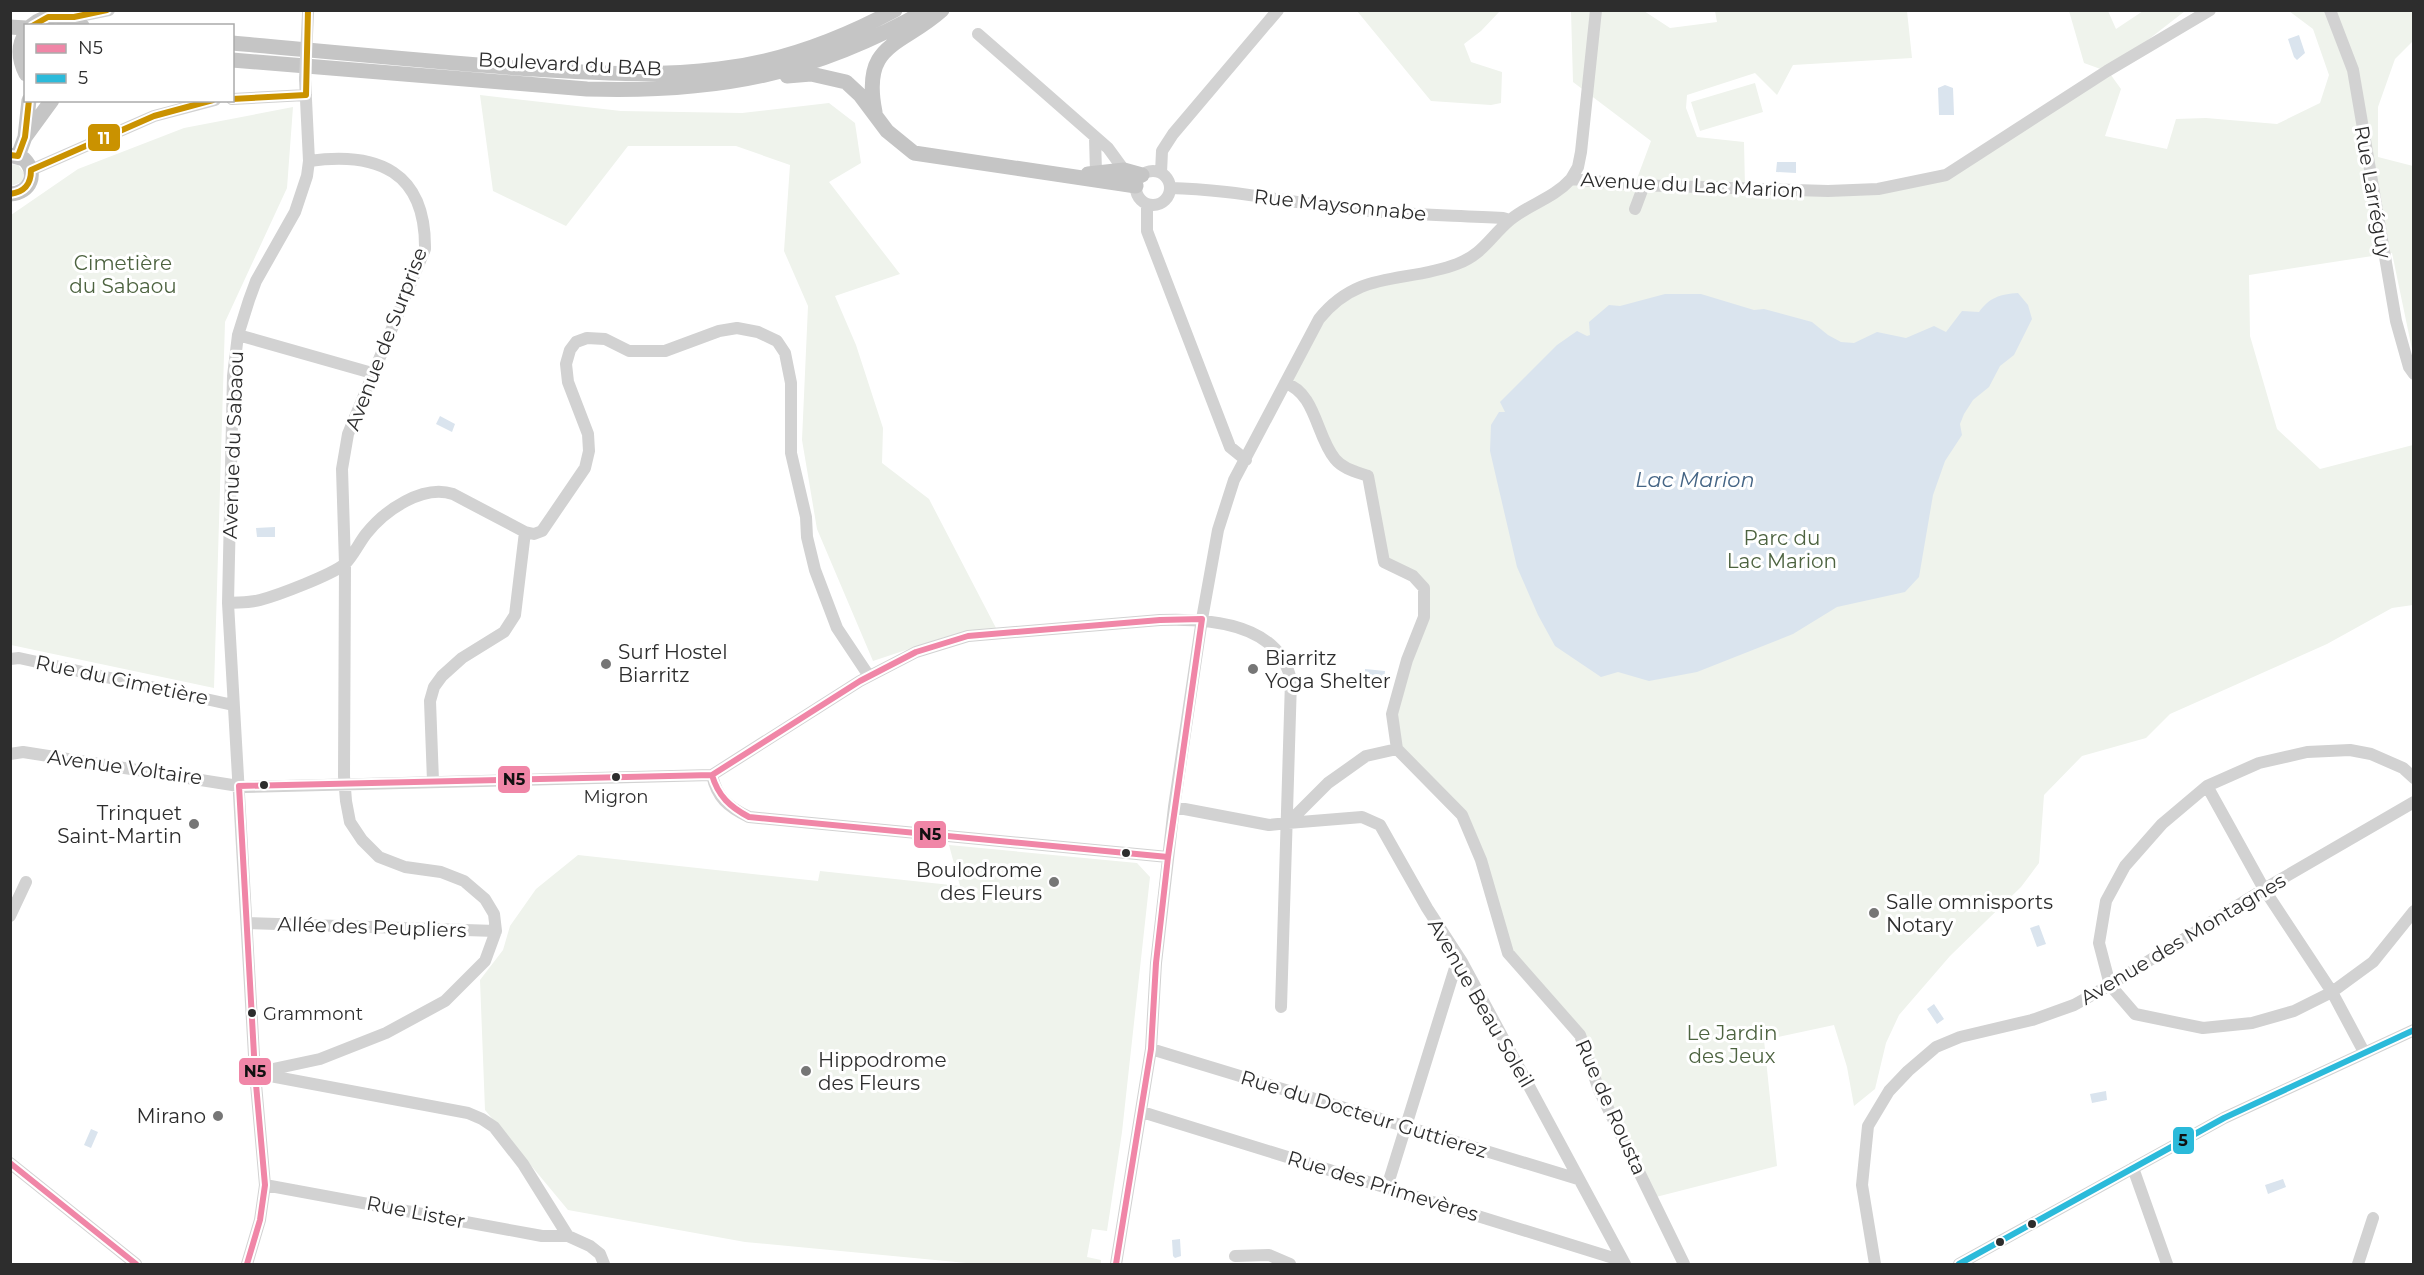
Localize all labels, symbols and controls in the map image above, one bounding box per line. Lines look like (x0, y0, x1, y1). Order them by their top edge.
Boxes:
legend (24, 24, 234, 102)
text: N5 (78, 37, 103, 59)
street label: Boulevard du BAB (478, 47, 662, 81)
text: 5 (78, 67, 88, 89)
line badge: 11 (87, 123, 121, 152)
street label: Rue Larréguy (2350, 124, 2397, 260)
text: 11 (98, 129, 110, 148)
street label: Avenue du Lac Marion (1580, 167, 1804, 203)
street label: Rue Maysonnabe (1253, 184, 1427, 226)
street label: Avenue de Surprise (340, 244, 432, 434)
park label: Cimetière du Sabaou (69, 251, 177, 298)
street label: Avenue du Sabaou (218, 350, 248, 540)
water label: Lac Marion (1635, 467, 1755, 492)
park label: Parc du Lac Marion (1727, 526, 1837, 573)
place label: Surf Hostel Biarritz (618, 640, 728, 687)
place label: Biarritz Yoga Shelter (1265, 646, 1391, 693)
street label: Rue du Cimetière (34, 650, 210, 710)
marker: Surf Hostel Biarritz (599, 657, 613, 671)
marker: Biarritz Yoga Shelter (1246, 662, 1260, 676)
street label: Avenue Voltaire (46, 744, 204, 790)
line badge: N5 (497, 765, 531, 794)
text: N5 (503, 770, 526, 789)
marker: Migron (610, 771, 622, 783)
unlabelled marker (258, 779, 270, 791)
place label: Migron (584, 786, 648, 808)
place label: Trinquet Saint-Martin (57, 801, 182, 848)
marker: Trinquet Saint-Martin (187, 817, 201, 831)
line badge: N5 (913, 820, 947, 849)
text: N5 (919, 825, 942, 844)
unlabelled marker (1120, 847, 1132, 859)
place label: Boulodrome des Fleurs (916, 858, 1042, 905)
street label: Avenue des Montagnes (2076, 868, 2290, 1010)
marker: Boulodrome des Fleurs (1047, 875, 1061, 889)
place label: Salle omnisports Notary (1886, 890, 2053, 937)
marker: Salle omnisports Notary (1867, 906, 1881, 920)
street label: Allée des Peupliers (277, 912, 467, 942)
street label: Avenue Beau Soleil (1423, 914, 1539, 1092)
place label: Grammont (263, 1003, 363, 1025)
marker: Grammont (246, 1007, 258, 1019)
park label: Le Jardin des Jeux (1687, 1021, 1778, 1068)
street label: Rue de Rousta (1570, 1036, 1652, 1178)
place label: Hippodrome des Fleurs (818, 1048, 946, 1095)
line badge: N5 (238, 1057, 272, 1086)
text: N5 (244, 1062, 267, 1081)
marker: Hippodrome des Fleurs (799, 1064, 813, 1078)
street label: Rue du Docteur Guttierez (1238, 1065, 1490, 1163)
place label: Mirano (136, 1104, 206, 1128)
marker: Mirano (211, 1109, 225, 1123)
line badge: 5 (2172, 1126, 2195, 1155)
text: 5 (2178, 1131, 2188, 1150)
street label: Rue des Primevères (1285, 1146, 1482, 1227)
street label: Rue Lister (365, 1191, 467, 1233)
unlabelled marker (2026, 1218, 2038, 1230)
unlabelled marker (1994, 1236, 2006, 1248)

